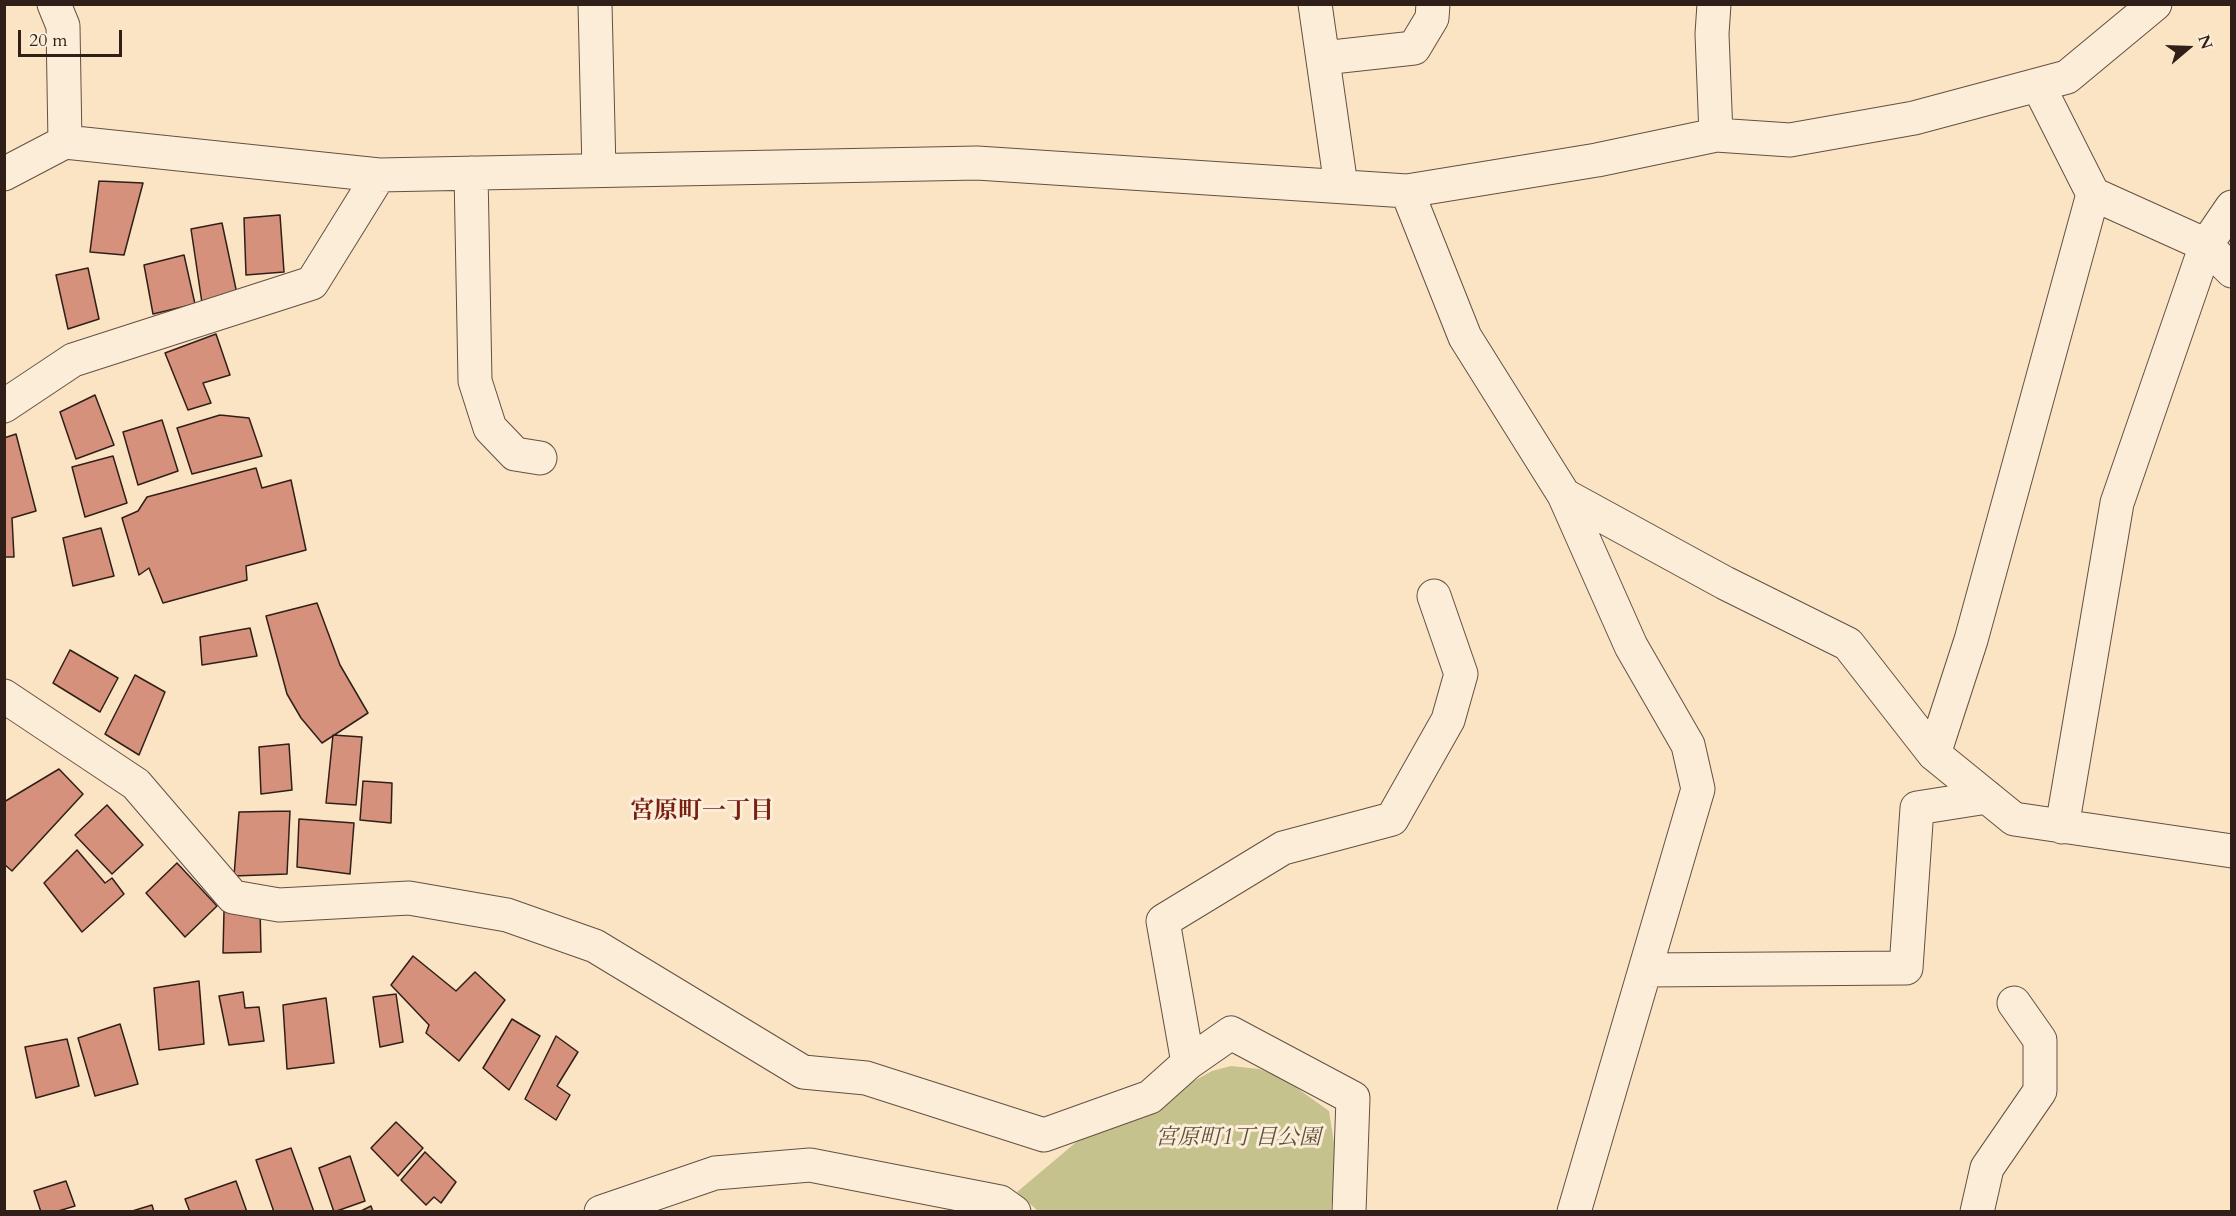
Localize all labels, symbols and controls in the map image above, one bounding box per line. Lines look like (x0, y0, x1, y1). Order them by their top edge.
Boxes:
scale bar (21, 18, 124, 56)
north arrow (2158, 18, 2218, 78)
text: 20 m (29, 28, 68, 53)
text: N (2192, 32, 2218, 52)
district label: 宮原町一丁目 (630, 798, 774, 826)
park label: 宮原町1丁目公園 (1155, 1126, 1321, 1152)

